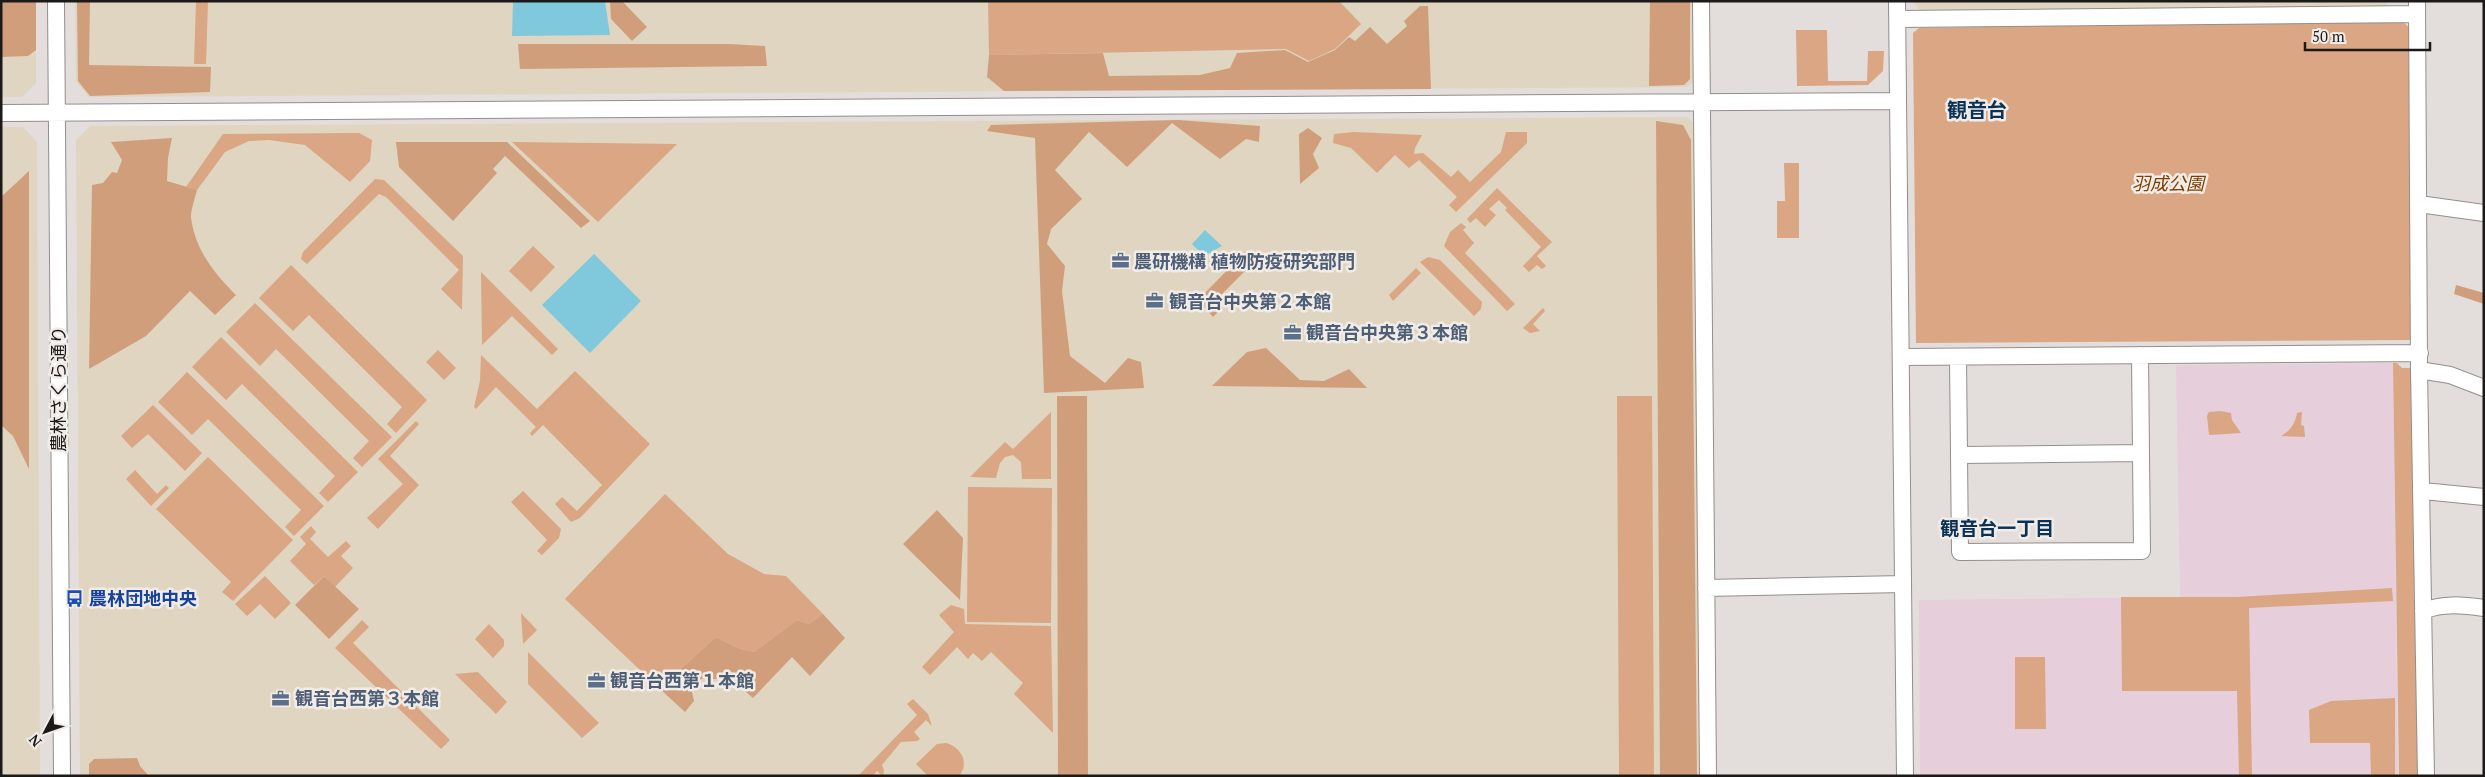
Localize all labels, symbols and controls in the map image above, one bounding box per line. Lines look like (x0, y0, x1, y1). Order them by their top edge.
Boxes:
scale bar (2305, 20, 2430, 52)
text: 50 m (2312, 26, 2345, 46)
district label: 観音台 (1947, 96, 2007, 123)
park label: 羽成公園 (2132, 171, 2207, 195)
place label: 農研機構 植物防疫研究部門 (1134, 249, 1355, 273)
office icon: 農研機構 植物防疫研究部門 (1110, 251, 1130, 271)
place label: 観音台中央第２本館 (1169, 289, 1331, 313)
office icon: 観音台中央第２本館 (1145, 291, 1165, 311)
place label: 観音台中央第３本館 (1306, 320, 1468, 344)
office icon: 観音台中央第３本館 (1282, 322, 1302, 342)
street label: 農林さくら通り (46, 326, 70, 452)
district label: 観音台一丁目 (1940, 515, 2054, 540)
place label: 農林団地中央 (89, 586, 197, 610)
bus stop icon: 農林団地中央 (65, 588, 85, 608)
place label: 観音台西第１本館 (610, 668, 754, 692)
office icon: 観音台西第１本館 (586, 670, 606, 690)
place label: 観音台西第３本館 (295, 686, 439, 710)
office icon: 観音台西第３本館 (271, 688, 291, 708)
north arrow (20, 707, 70, 757)
text: N (24, 730, 45, 751)

